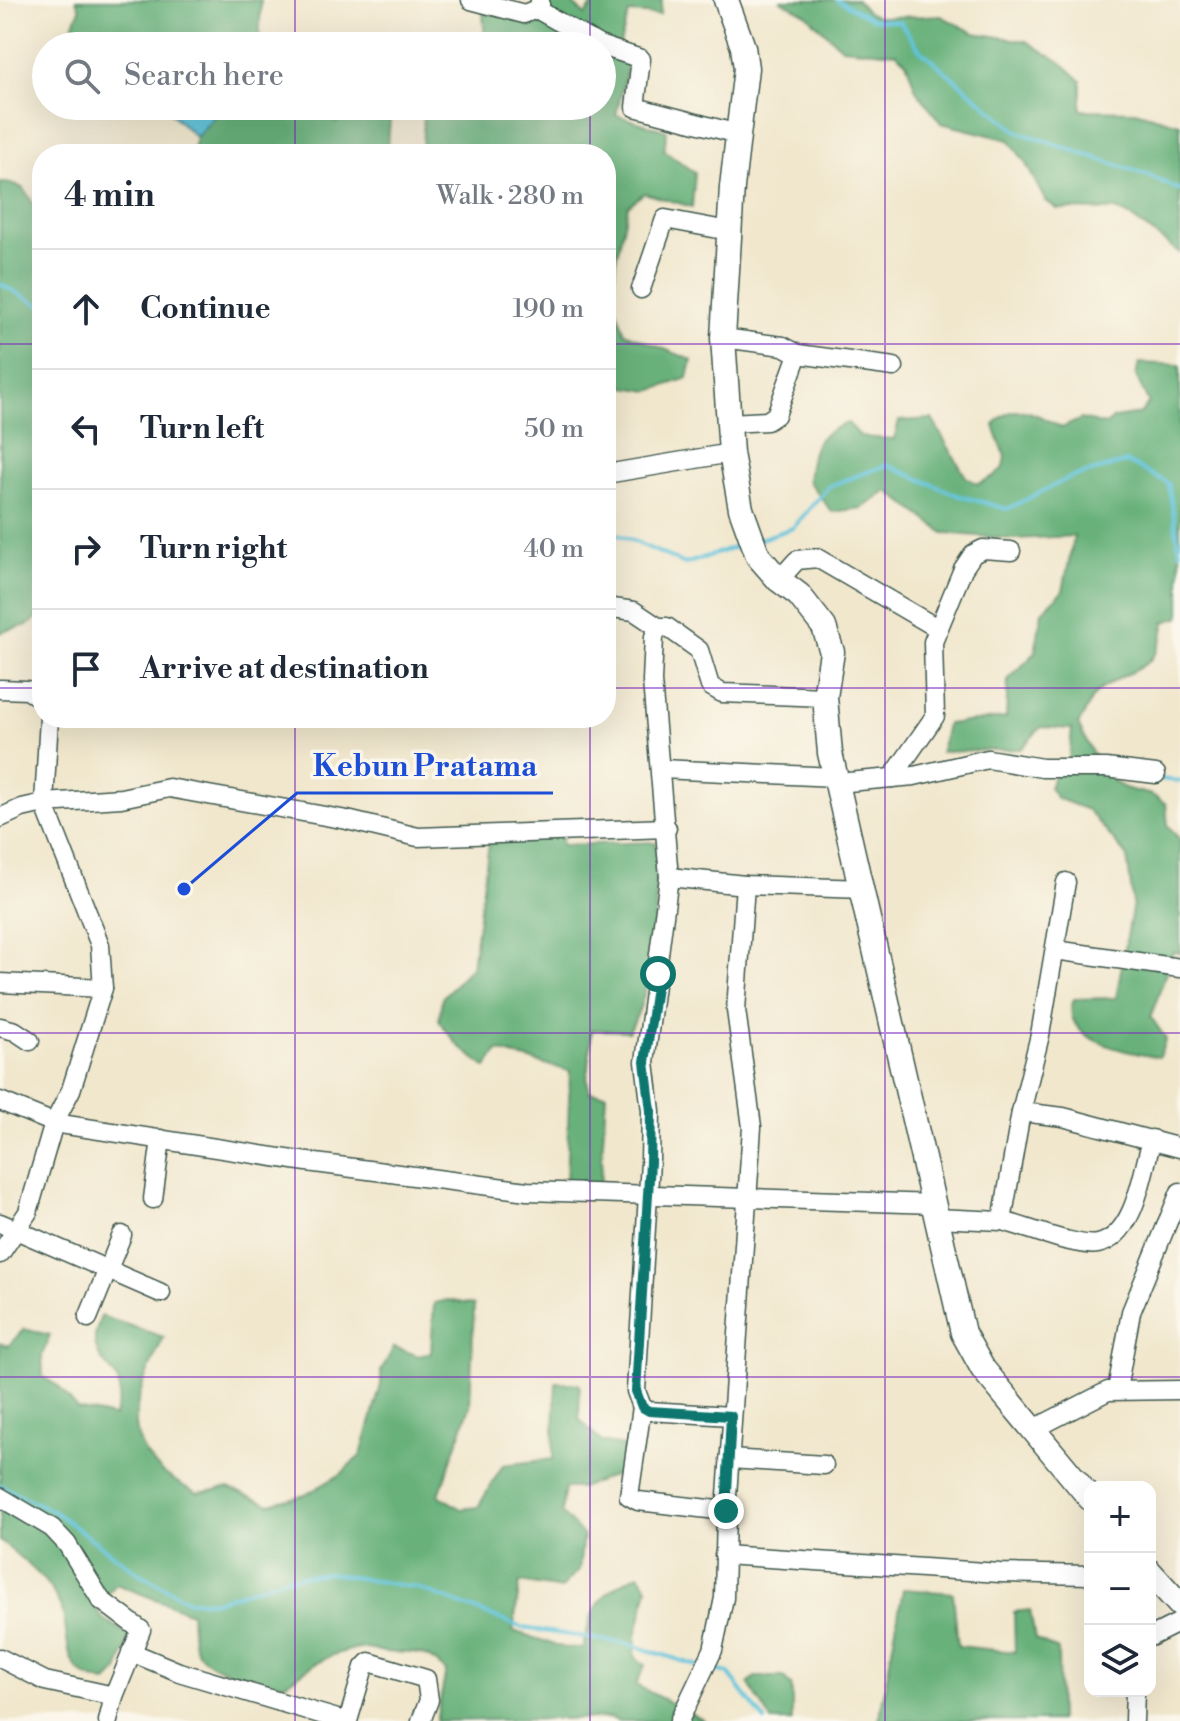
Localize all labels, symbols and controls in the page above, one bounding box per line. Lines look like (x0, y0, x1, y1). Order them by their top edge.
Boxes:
search box (32, 32, 616, 120)
icon: search (60, 54, 104, 98)
text: Search here (124, 57, 284, 95)
text: 4 min (64, 175, 155, 217)
text: Walk · 280 m (437, 180, 584, 212)
icon: ahead (64, 287, 108, 331)
text: Continue (140, 290, 271, 328)
text: 190 m (513, 293, 584, 325)
icon: left (64, 407, 108, 451)
text: Turn left (140, 410, 264, 448)
text: 50 m (524, 413, 584, 445)
icon: right (64, 527, 108, 571)
text: Turn right (140, 530, 287, 568)
text: 40 m (523, 533, 584, 565)
icon: arrive (64, 647, 108, 691)
text: Arrive at destination (140, 650, 429, 688)
callout: Kebun Pratama (297, 739, 553, 793)
text: Kebun Pratama (313, 748, 538, 786)
route start (640, 956, 676, 992)
map controls (1084, 1481, 1156, 1697)
button: + (1084, 1481, 1156, 1553)
route end (708, 1493, 744, 1529)
button: − (1084, 1553, 1156, 1625)
button: layers (1084, 1625, 1156, 1697)

